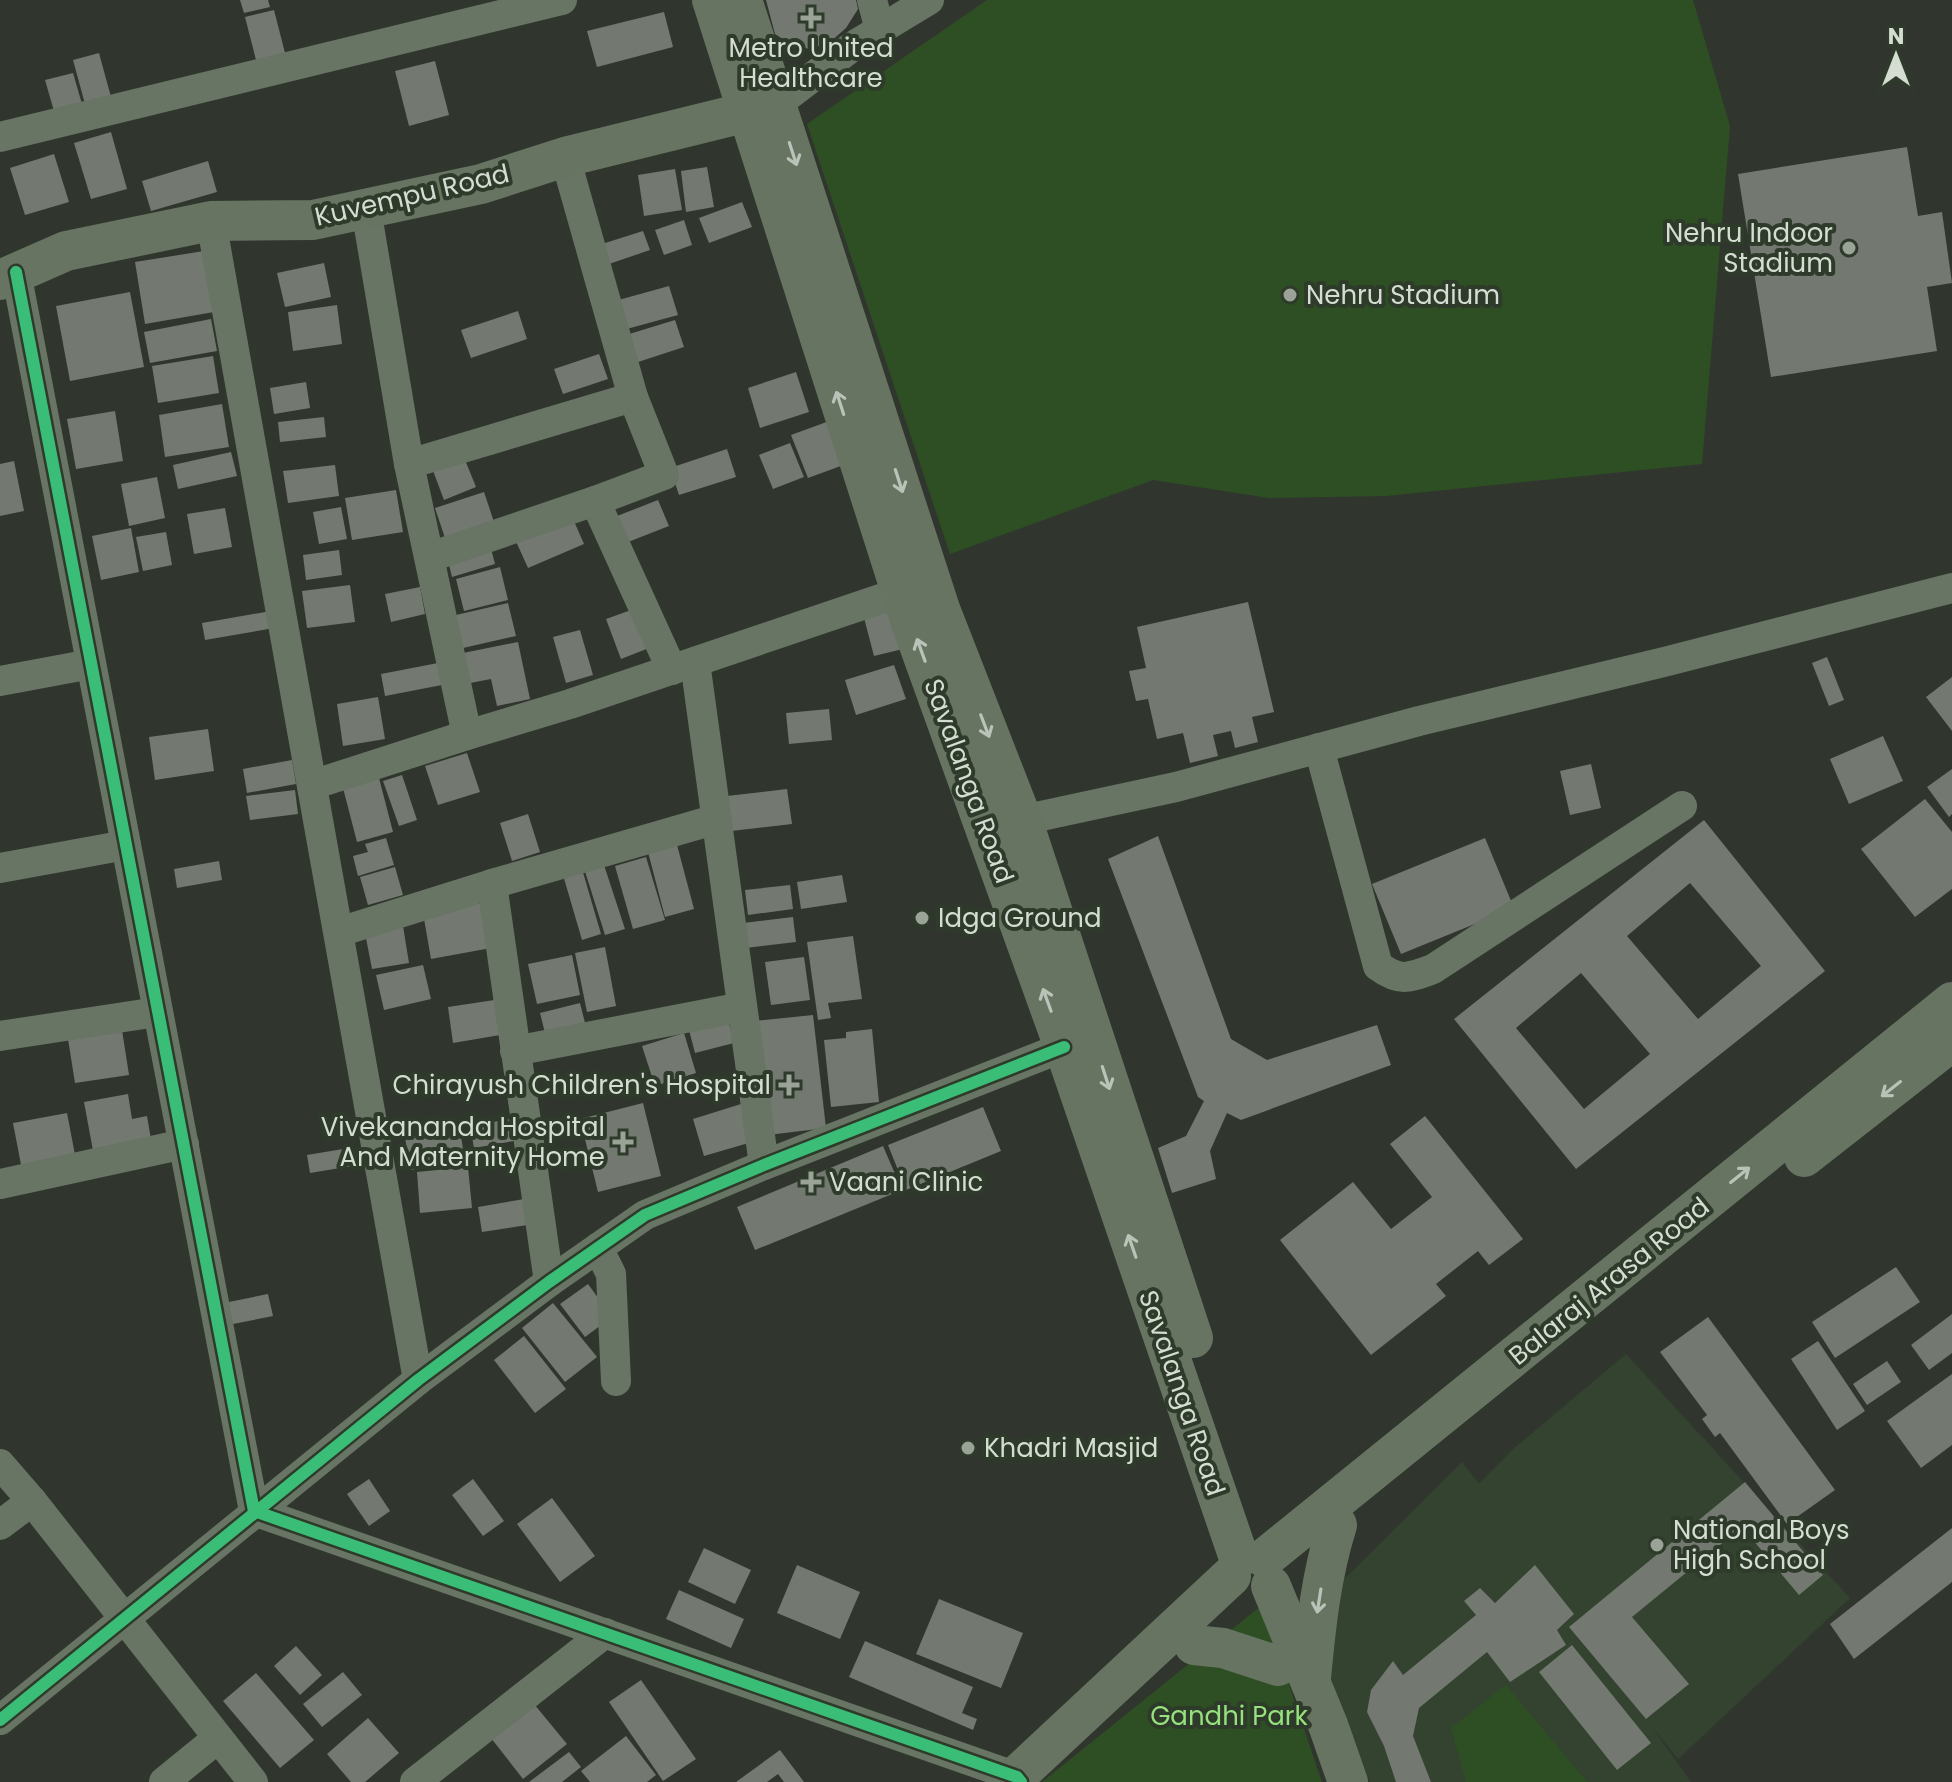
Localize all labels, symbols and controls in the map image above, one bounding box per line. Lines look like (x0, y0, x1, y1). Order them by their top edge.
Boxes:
marker: Metro United Healthcare (800, 7, 822, 29)
north arrow (1856, 16, 1936, 96)
text: N (1888, 21, 1904, 52)
place label: Metro United Healthcare (729, 30, 894, 96)
one-way arrow (786, 140, 801, 166)
street label: Kuvempu Road (311, 155, 513, 235)
place label: Nehru Indoor Stadium (1665, 215, 1833, 281)
marker: Nehru Indoor Stadium (1840, 239, 1858, 257)
place label: Nehru Stadium (1306, 277, 1500, 313)
marker: Nehru Stadium (1281, 286, 1299, 304)
one-way arrow (832, 391, 847, 416)
one-way arrow (892, 469, 907, 494)
one-way arrow (913, 638, 928, 663)
street label: Savalanga Road (915, 674, 1023, 888)
one-way arrow (979, 713, 994, 738)
place label: Idga Ground (938, 900, 1102, 936)
marker: Idga Ground (913, 909, 931, 927)
one-way arrow (1039, 989, 1053, 1013)
one-way arrow (1100, 1065, 1114, 1090)
place label: Chirayush Children's Hospital (392, 1067, 771, 1103)
marker: Chirayush Children's Hospital (778, 1074, 800, 1096)
one-way arrow (1881, 1081, 1902, 1098)
place label: Vivekananda Hospital And Maternity Home (321, 1109, 605, 1175)
marker: Vivekananda Hospital And Maternity Home (612, 1131, 634, 1153)
place label: Vaani Clinic (829, 1164, 983, 1200)
one-way arrow (1729, 1166, 1750, 1184)
marker: Vaani Clinic (800, 1171, 822, 1193)
street label: Balaraj Arasa Road (1501, 1189, 1717, 1373)
one-way arrow (1124, 1234, 1138, 1259)
street label: Savalanga Road (1130, 1285, 1234, 1501)
place label: Khadri Masjid (984, 1430, 1158, 1466)
marker: Khadri Masjid (959, 1439, 977, 1457)
place label: National Boys High School (1673, 1512, 1850, 1578)
marker: National Boys High School (1648, 1536, 1666, 1554)
one-way arrow (1311, 1587, 1326, 1613)
park label: Gandhi Park (1150, 1698, 1308, 1734)

